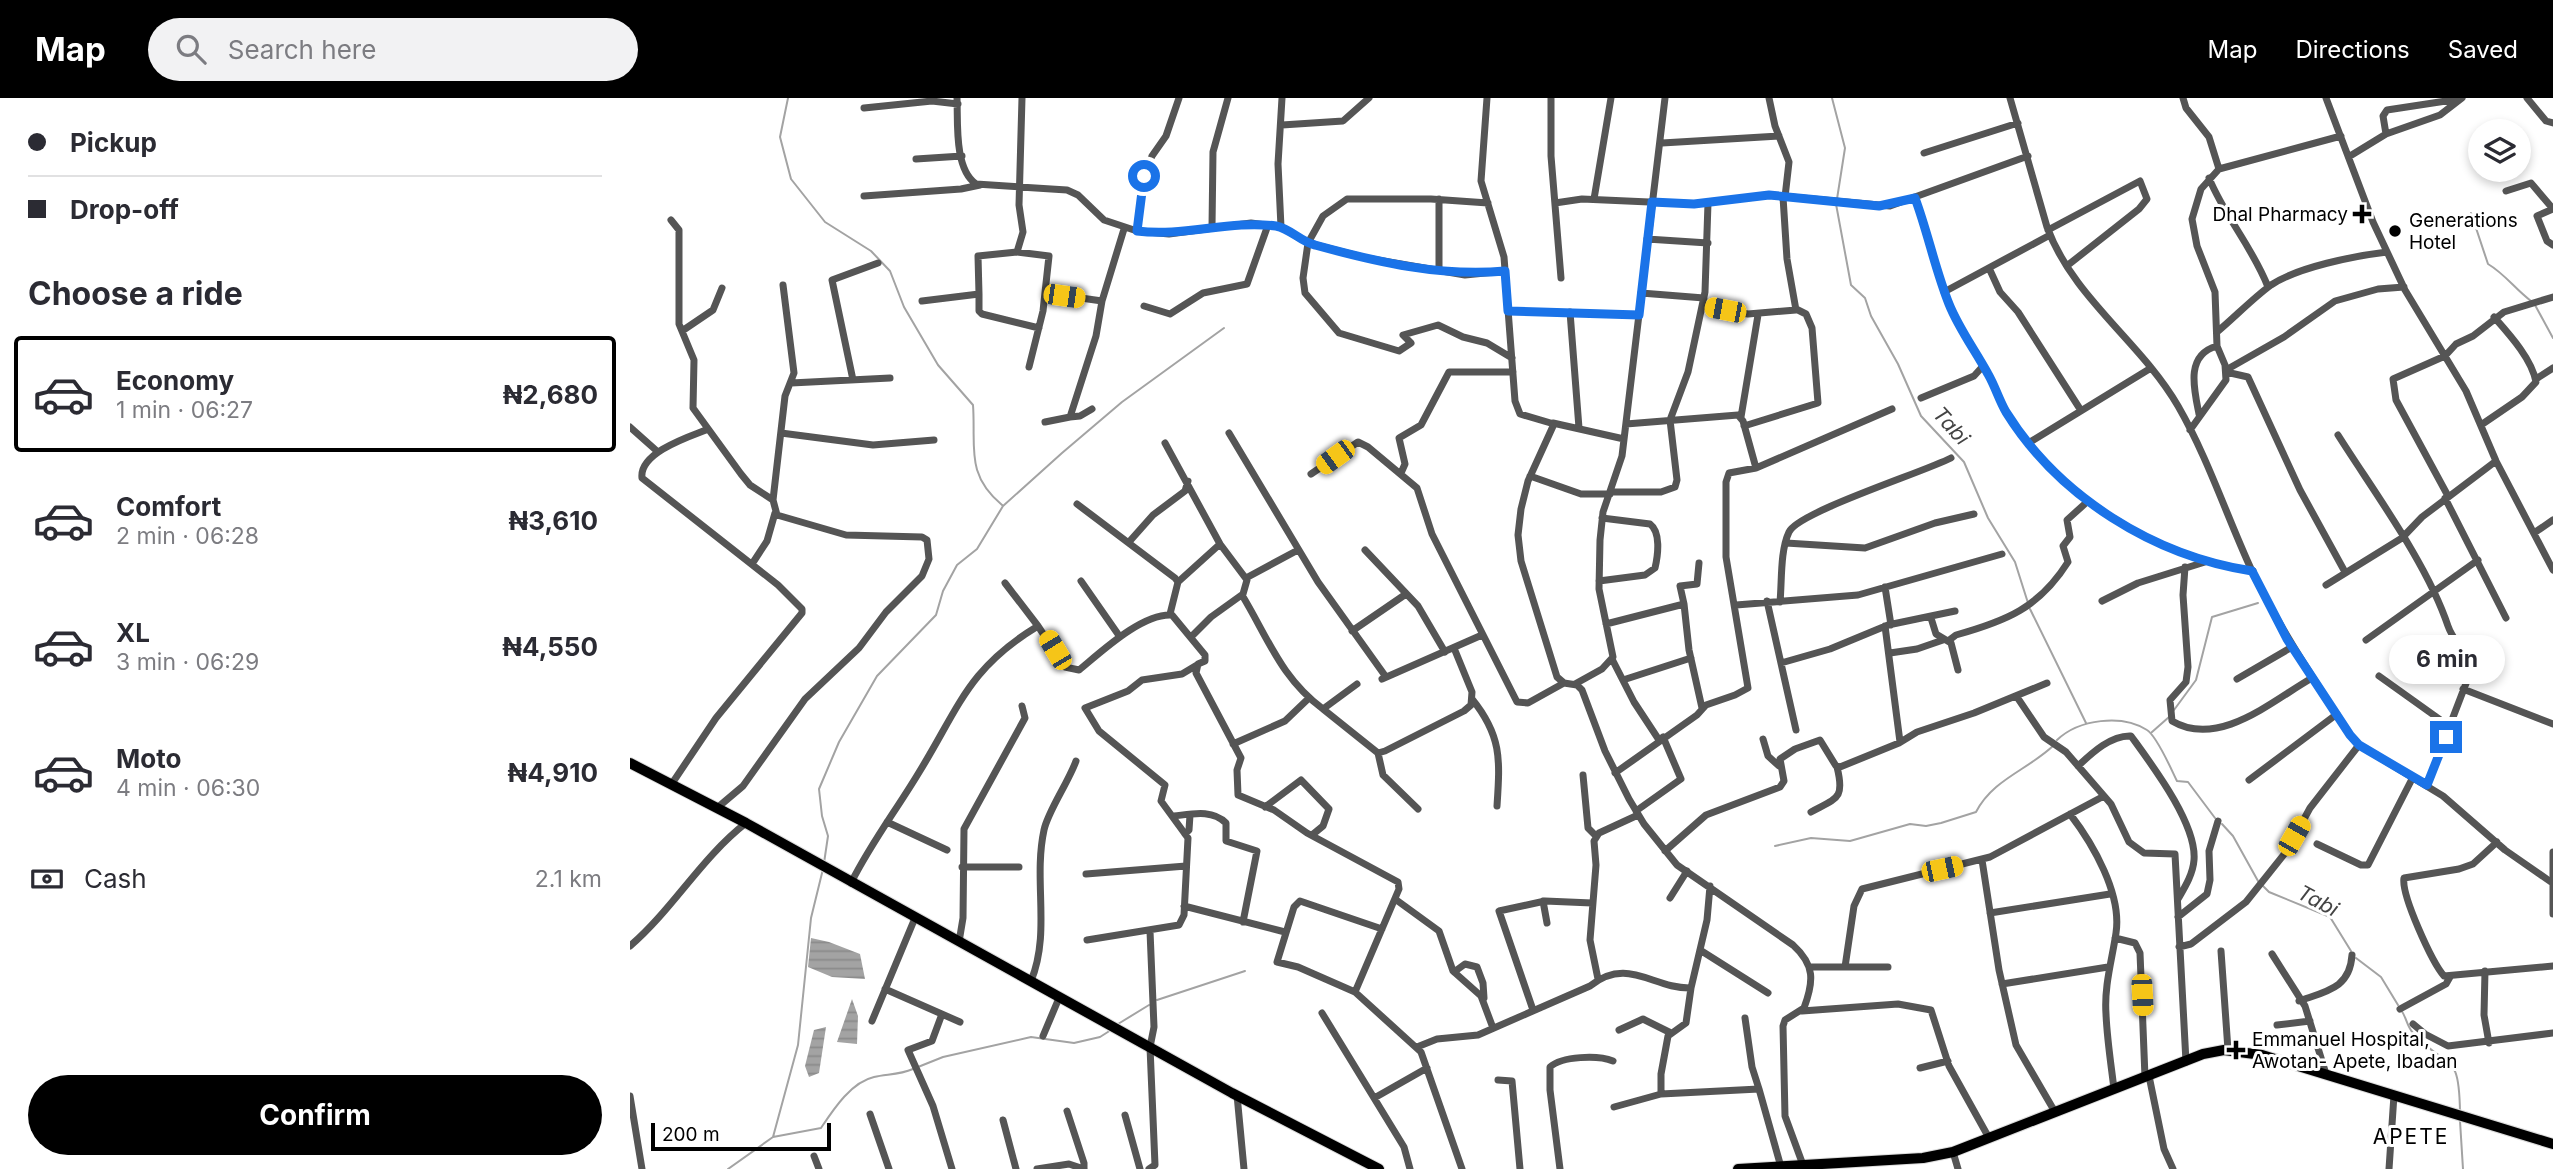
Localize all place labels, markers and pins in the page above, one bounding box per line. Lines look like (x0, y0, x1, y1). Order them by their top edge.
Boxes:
place label: Dhal Pharmacy (2212, 203, 2348, 226)
marker: Dhal Pharmacy (2354, 206, 2370, 222)
place label: Generations Hotel (2409, 209, 2518, 254)
marker: Generations Hotel (2387, 223, 2403, 239)
place label: Emmanuel Hospital, Awotan- Apete, Ibadan (2252, 1028, 2458, 1073)
marker: Emmanuel Hospital, Awotan- Apete, Ibadan (2226, 1040, 2246, 1060)

